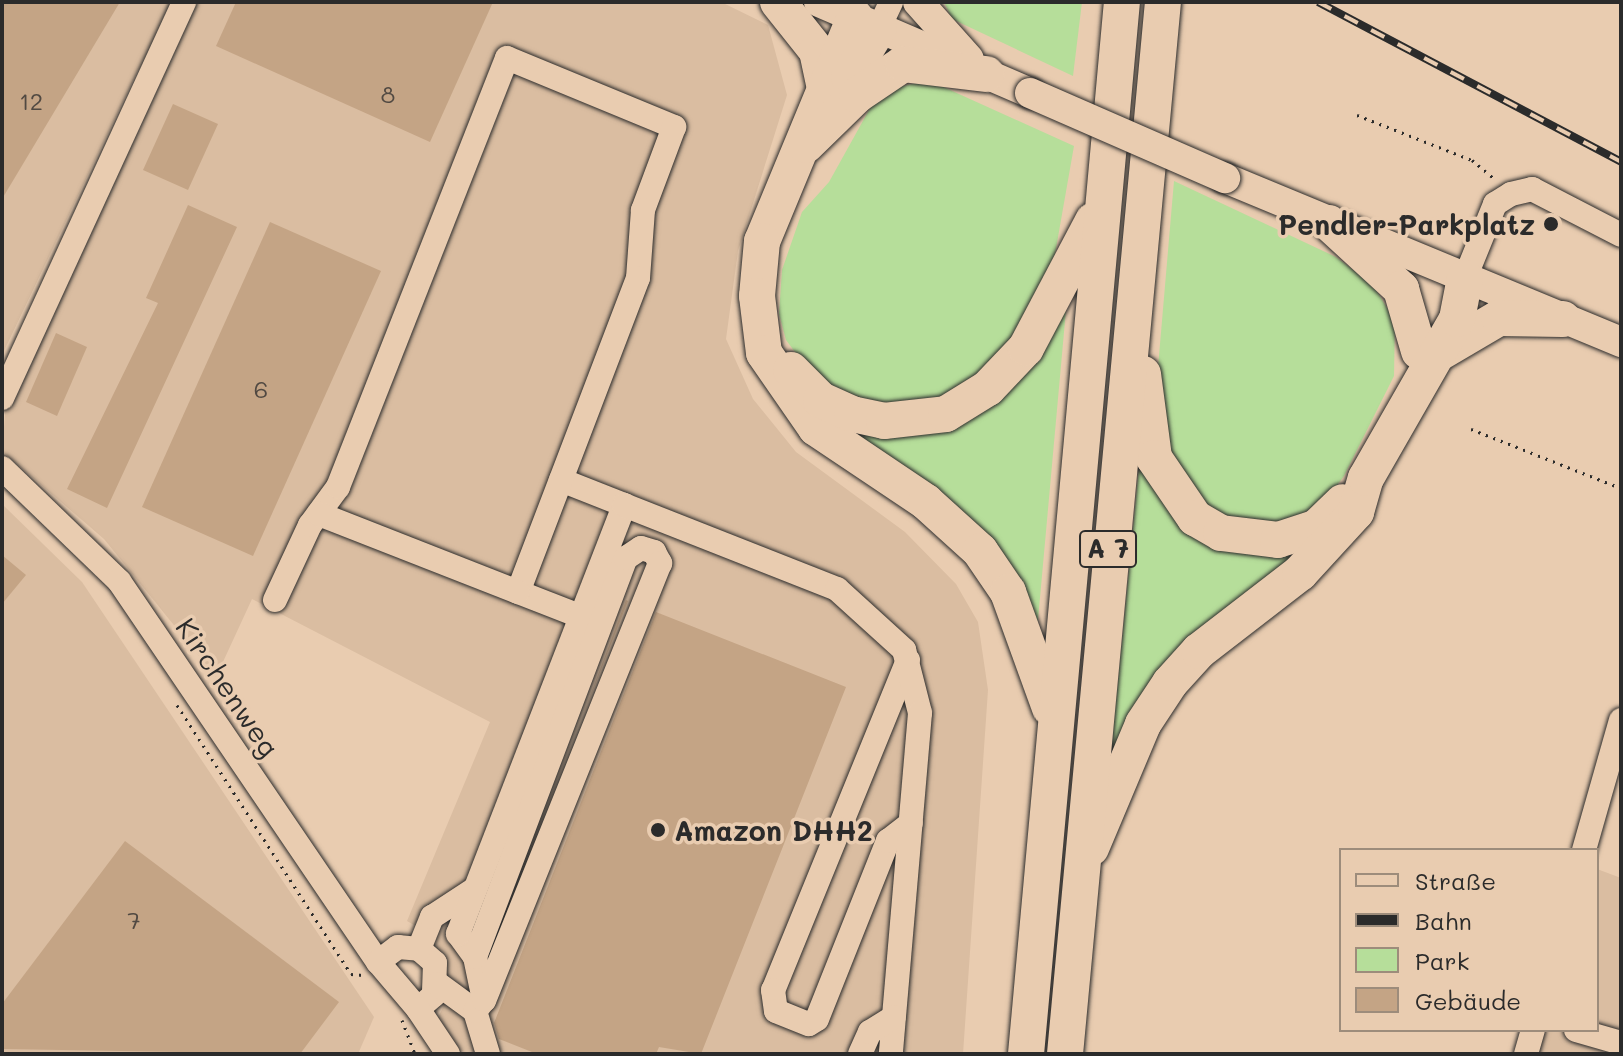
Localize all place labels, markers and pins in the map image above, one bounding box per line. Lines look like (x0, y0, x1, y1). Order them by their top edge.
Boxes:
place label: Pendler-Parkplatz (1278, 207, 1535, 241)
marker: Pendler-Parkplatz (1542, 215, 1560, 233)
place label: Amazon DHH2 (674, 813, 873, 847)
marker: Amazon DHH2 (649, 821, 667, 839)

